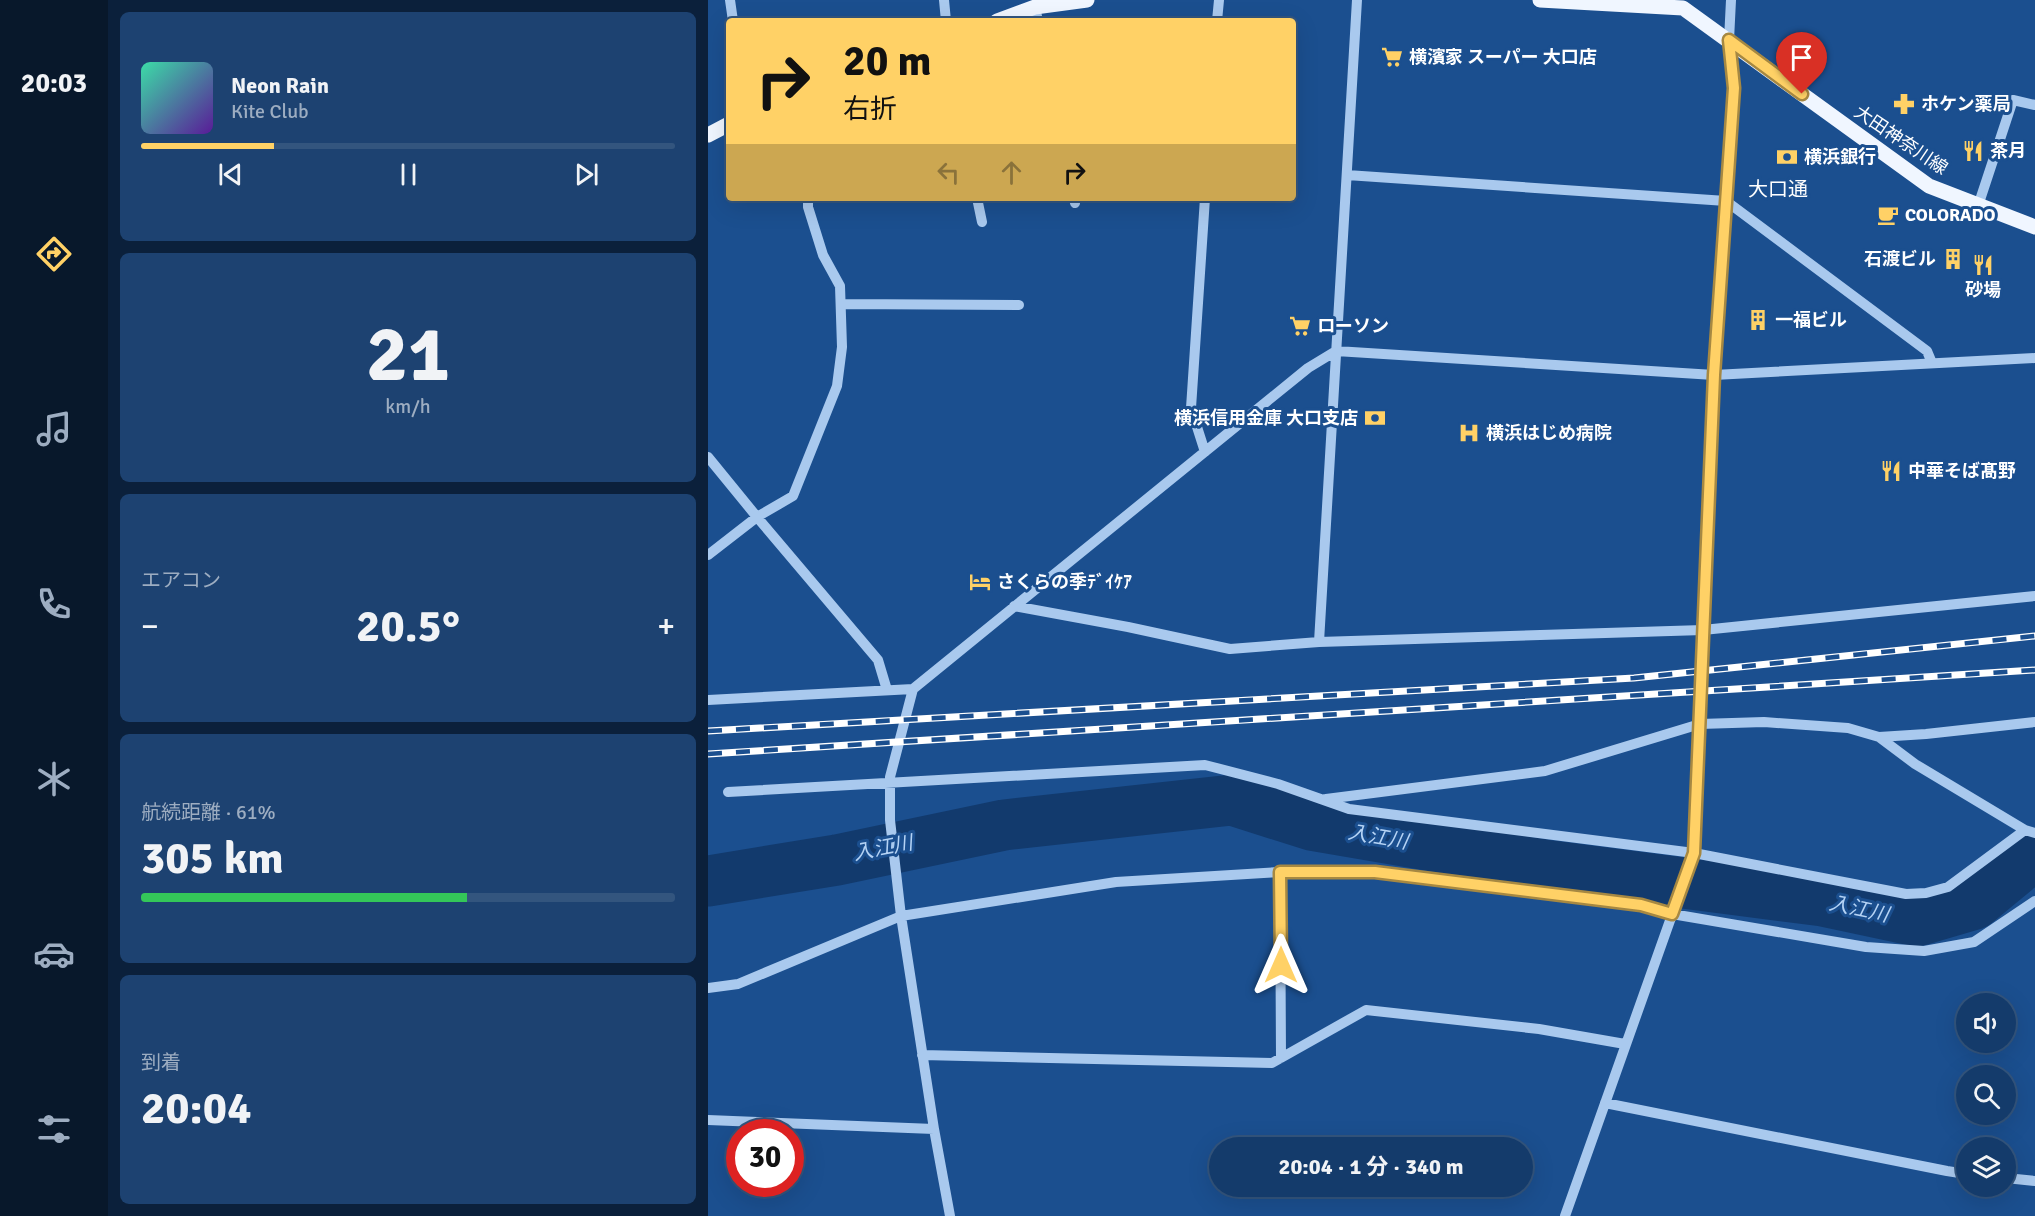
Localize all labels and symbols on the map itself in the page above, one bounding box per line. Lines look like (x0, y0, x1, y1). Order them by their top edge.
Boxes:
pin (1776, 32, 1827, 94)
supermarket icon: 横濱家 スーパー 大口店 (1380, 45, 1404, 69)
place label: 横濱家 スーパー 大口店 (1409, 46, 1597, 68)
pharmacy icon: ホケン薬局 (1892, 92, 1916, 116)
place label: ホケン薬局 (1921, 93, 2010, 115)
street label: 大田神奈川線 (1850, 101, 1952, 179)
restaurant icon: 茶月 (1961, 139, 1985, 163)
place label: 茶月 (1990, 140, 2026, 162)
bank icon: 横浜銀行 (1775, 145, 1799, 169)
place label: 横浜銀行 (1804, 146, 1876, 168)
district label: 大口通 (1748, 177, 1808, 202)
cafe icon: COLORADO (1876, 203, 1900, 227)
place label: COLORADO (1905, 204, 1996, 226)
building icon: 石渡ビル (1941, 247, 1965, 271)
place label: 石渡ビル (1864, 248, 1936, 270)
restaurant icon: 砂場 (1971, 253, 1995, 277)
place label: 砂場 (1965, 279, 2001, 301)
building icon: 一福ビル (1746, 308, 1770, 332)
place label: 一福ビル (1775, 309, 1847, 331)
supermarket icon: ローソン (1288, 314, 1312, 338)
place label: ローソン (1317, 315, 1389, 337)
bank icon: 横浜信用金庫 大口支店 (1363, 406, 1387, 430)
place label: 横浜信用金庫 大口支店 (1174, 407, 1358, 429)
hospital icon: 横浜はじめ病院 (1457, 421, 1481, 445)
place label: 横浜はじめ病院 (1486, 422, 1612, 444)
restaurant icon: 中華そば髙野 (1879, 459, 1903, 483)
place label: 中華そば髙野 (1908, 460, 2016, 482)
hotel icon: さくらの季ﾃﾞｲｹｱ (968, 570, 992, 594)
place label: さくらの季ﾃﾞｲｹｱ (997, 571, 1132, 593)
water label: 入江川 (1346, 819, 1412, 855)
water label: 入江川 (851, 830, 917, 866)
water label: 入江川 (1827, 891, 1893, 928)
position arrow (1249, 933, 1313, 997)
speed limit sign: 30 (726, 1119, 804, 1197)

